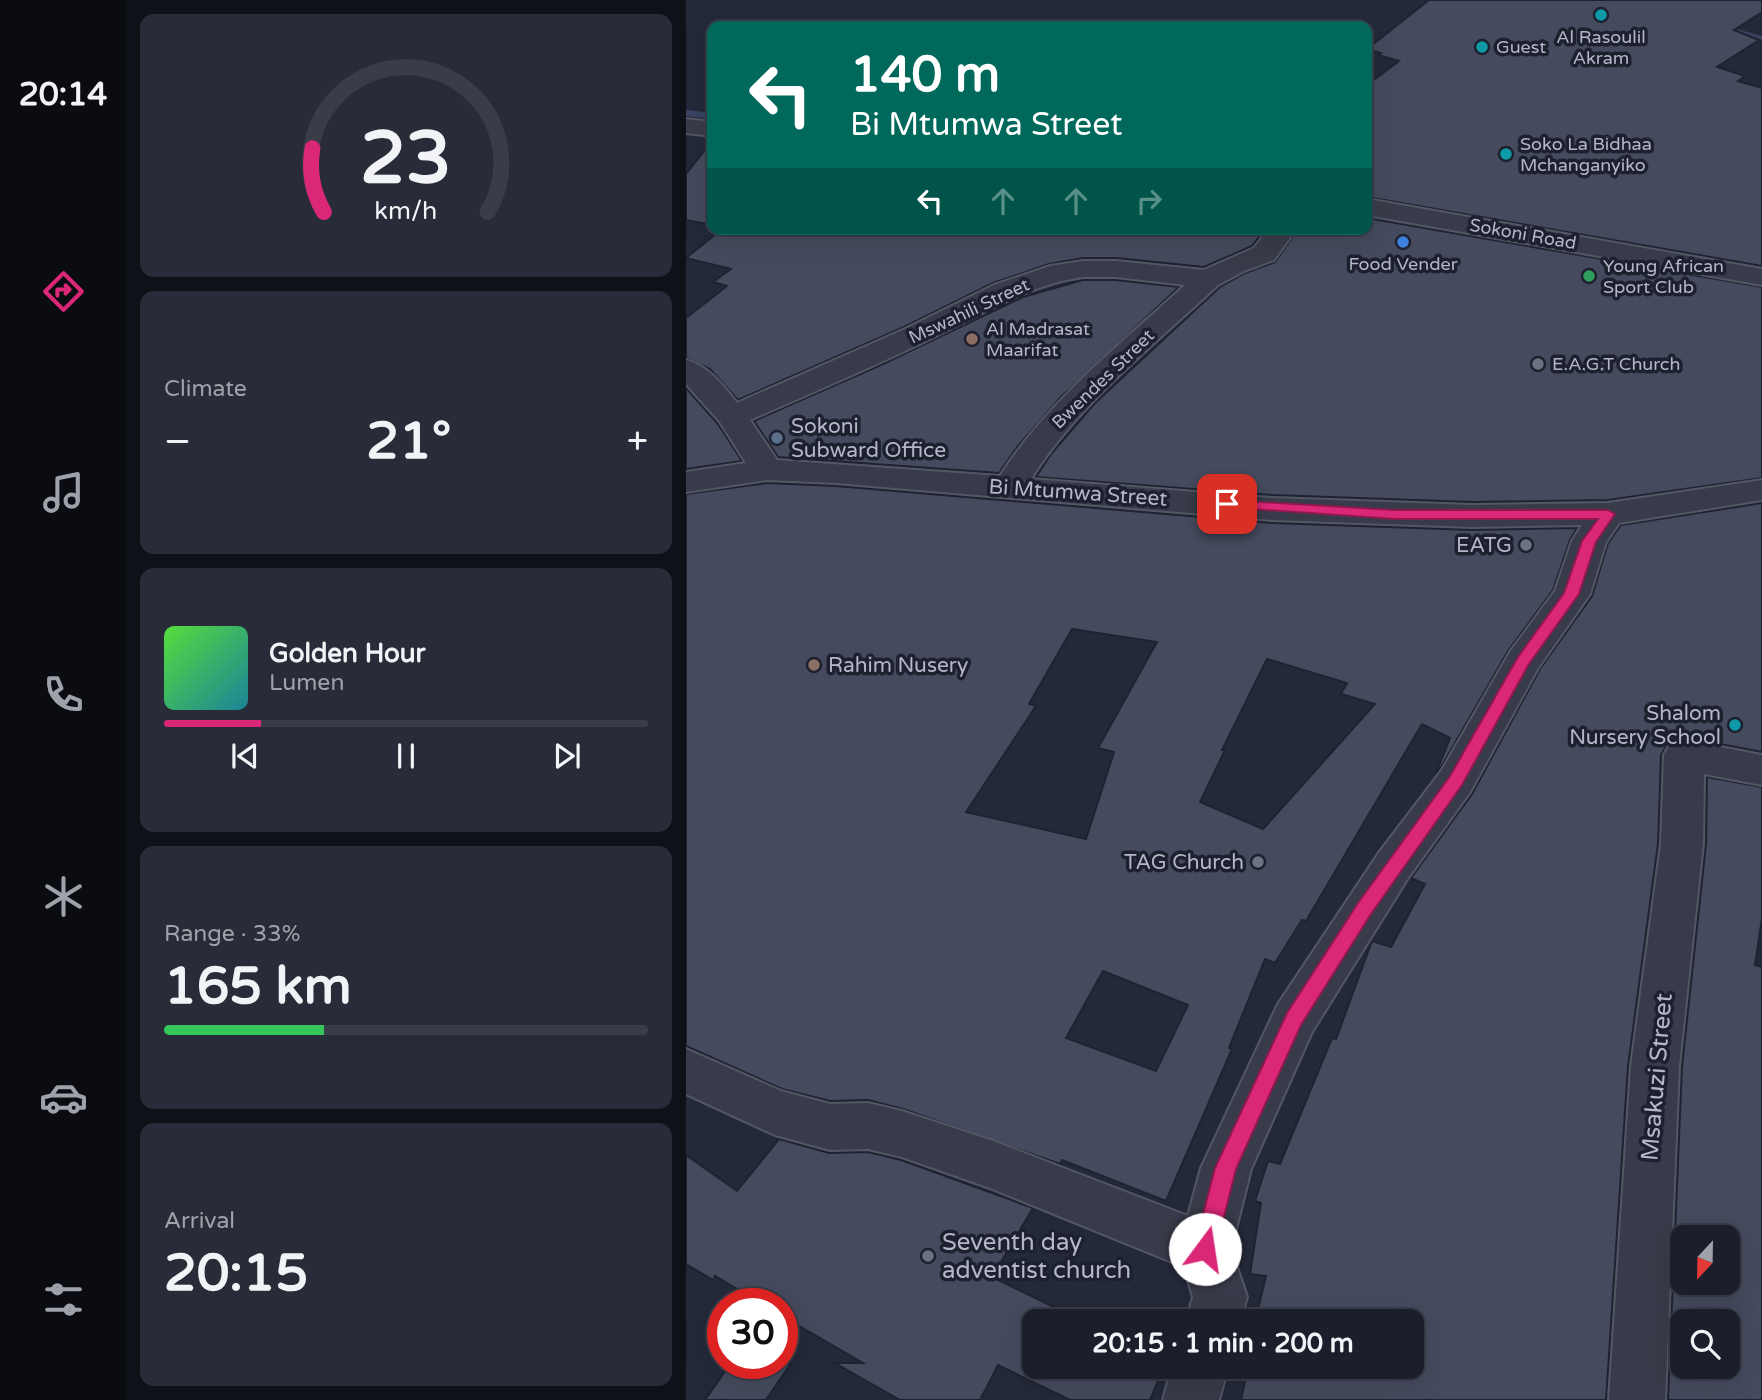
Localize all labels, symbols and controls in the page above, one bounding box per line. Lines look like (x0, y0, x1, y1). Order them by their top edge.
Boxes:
marker: Al Rasoulil Akram (1593, 7, 1609, 23)
place label: Al Rasoulil Akram (1556, 26, 1646, 69)
place label: Guest (1496, 36, 1546, 58)
marker: Guest (1474, 39, 1490, 55)
text: 140 m (850, 46, 1000, 105)
icon: left (735, 49, 826, 140)
text: 20:14 (19, 76, 107, 114)
text: Bi Mtumwa Street (850, 106, 1122, 144)
text: 23 (360, 115, 452, 203)
place label: Soko La Bidhaa Mchanganyiko (1520, 133, 1652, 176)
marker: Soko La Bidhaa Mchanganyiko (1498, 146, 1514, 162)
icon: left (911, 182, 949, 220)
icon: ahead (984, 182, 1022, 220)
icon: ahead (1057, 182, 1095, 220)
icon: right (1130, 182, 1168, 220)
text: km/h (375, 195, 437, 225)
street label: Sokoni Road (1468, 214, 1578, 254)
marker: Food Vender (1395, 234, 1411, 250)
place label: Food Vender (1348, 253, 1458, 275)
place label: Young African Sport Club (1603, 255, 1724, 298)
icon: directions (39, 267, 88, 316)
marker: Young African Sport Club (1581, 268, 1597, 284)
street label: Mswahili Street (905, 273, 1033, 349)
place label: Al Madrasat Maarifat (986, 318, 1090, 361)
street label: Bwendes Street (1047, 325, 1159, 433)
marker: Al Madrasat Maarifat (964, 331, 980, 347)
place label: E.A.G.T Church (1552, 353, 1680, 375)
marker: E.A.G.T Church (1530, 356, 1546, 372)
text: Climate (164, 375, 247, 403)
text: 21° (366, 410, 451, 473)
place label: Sokoni Subward Office (791, 414, 946, 463)
text: − (164, 419, 191, 465)
text: + (627, 419, 648, 465)
marker: Sokoni Subward Office (769, 430, 785, 446)
icon: music (39, 468, 88, 517)
street label: Bi Mtumwa Street (988, 474, 1168, 512)
pin (1197, 474, 1257, 534)
icon: arrive (1208, 485, 1246, 523)
place label: EATG (1456, 533, 1512, 558)
marker: EATG (1518, 537, 1534, 553)
text: Golden Hour (269, 638, 426, 669)
place label: Rahim Nusery (828, 653, 968, 678)
marker: Rahim Nusery (806, 657, 822, 673)
text: Lumen (269, 669, 344, 697)
icon: phone (39, 670, 88, 719)
place label: Shalom Nursery School (1569, 701, 1721, 750)
marker: Shalom Nursery School (1727, 717, 1743, 733)
icon: previous (226, 737, 264, 775)
icon: pause (387, 737, 425, 775)
icon: next (548, 737, 586, 775)
place label: TAG Church (1124, 850, 1244, 875)
marker: TAG Church (1250, 854, 1266, 870)
icon: climate (39, 872, 88, 921)
text: Range · 33% (164, 920, 300, 948)
text: 165 km (164, 955, 352, 1018)
street label: Msakuzi Street (1635, 992, 1679, 1162)
icon: car (39, 1073, 88, 1122)
text: Arrival (164, 1207, 235, 1235)
position arrow (1168, 1212, 1242, 1286)
north arrow (1670, 1225, 1740, 1295)
map controls (1670, 1225, 1740, 1379)
place label: Seventh day adventist church (942, 1228, 1131, 1285)
text: 20:15 (164, 1242, 308, 1305)
marker: Seventh day adventist church (920, 1248, 936, 1264)
icon: filters (39, 1275, 88, 1324)
speed limit sign: 30 (707, 1288, 798, 1379)
button: search (1670, 1309, 1740, 1379)
text: 20:15 · 1 min · 200 m (1092, 1328, 1354, 1359)

